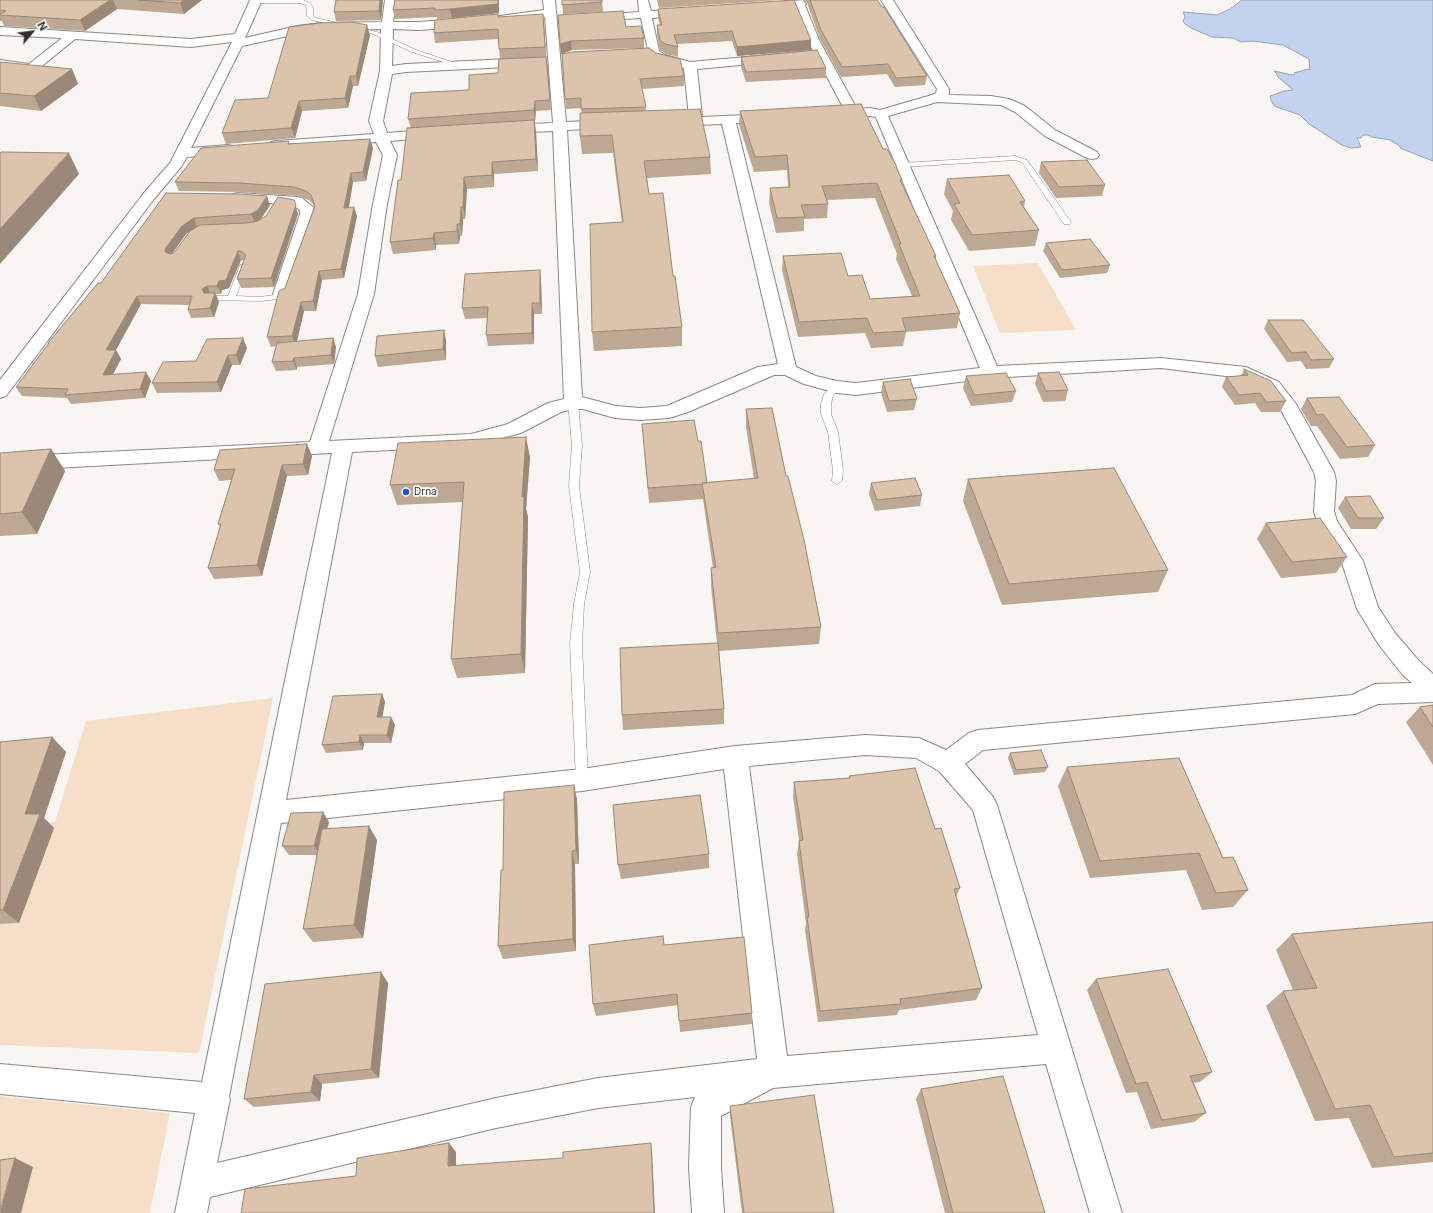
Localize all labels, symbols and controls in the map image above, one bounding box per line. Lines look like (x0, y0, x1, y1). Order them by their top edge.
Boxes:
north arrow (12, 12, 52, 52)
text: N (34, 19, 51, 33)
place label: Drna (414, 486, 437, 498)
marker: Drna (401, 487, 411, 497)

